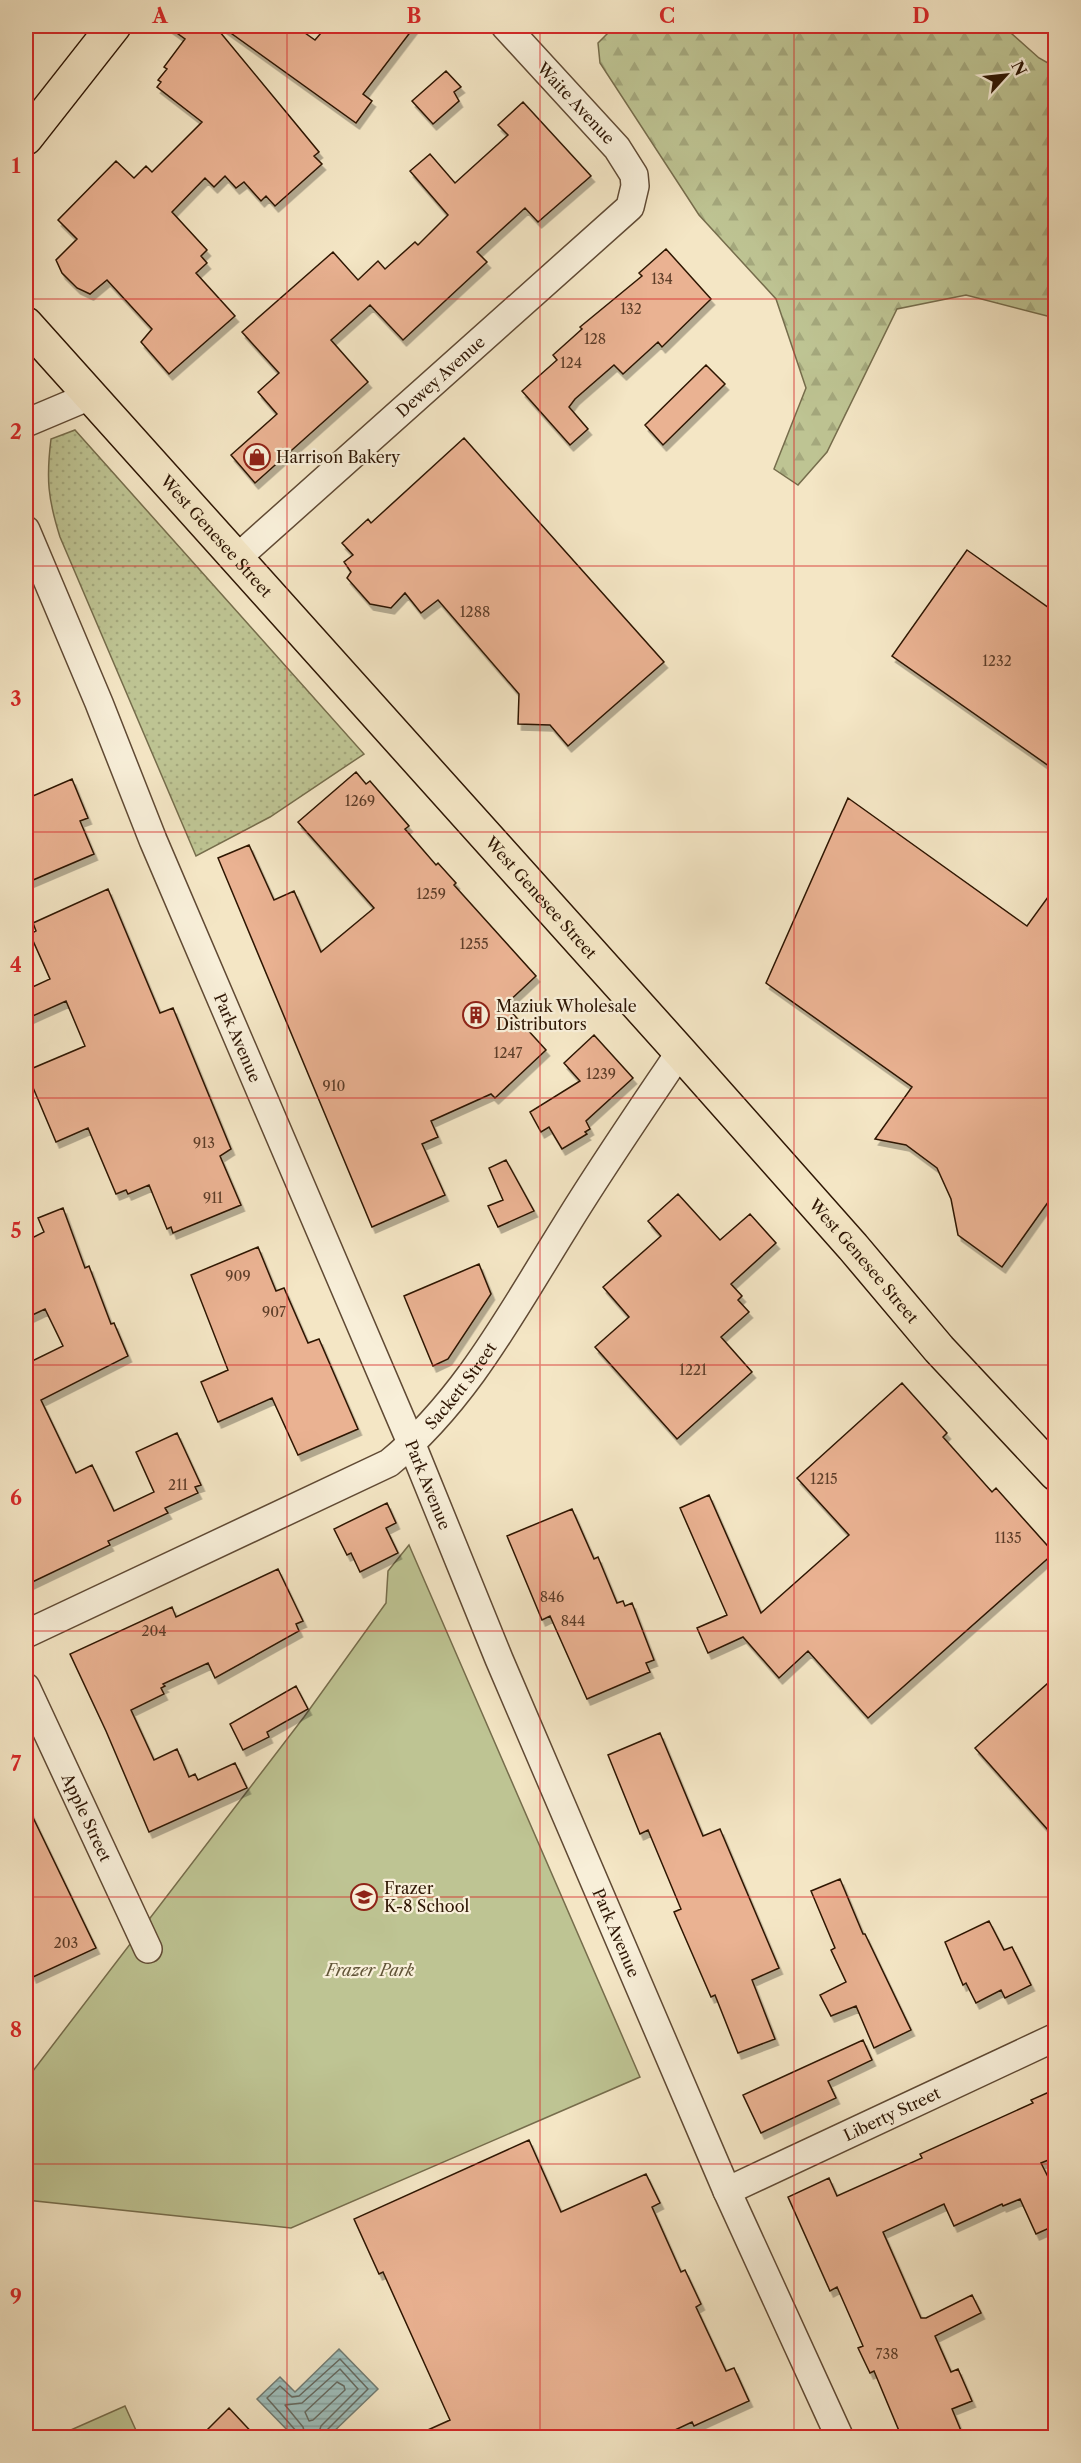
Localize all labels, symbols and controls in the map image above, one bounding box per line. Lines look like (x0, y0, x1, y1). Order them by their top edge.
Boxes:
text: A (151, 4, 168, 28)
text: B (407, 4, 422, 28)
text: C (659, 4, 675, 28)
text: D (912, 4, 930, 28)
north arrow (976, 45, 1036, 105)
street label: Waite Avenue (532, 57, 619, 148)
text: N (1007, 57, 1031, 79)
text: 1 (12, 154, 21, 178)
house number: 134 (651, 270, 673, 288)
house number: 132 (620, 300, 642, 318)
house number: 128 (584, 330, 606, 348)
street label: Dewey Avenue (392, 332, 489, 421)
house number: 124 (560, 354, 582, 372)
text: 2 (10, 420, 22, 444)
shop icon: Harrison Bakery (242, 442, 272, 472)
place label: Harrison Bakery (276, 447, 401, 467)
street label: West Genesee Street (156, 470, 277, 601)
house number: 1288 (460, 603, 490, 621)
house number: 1232 (982, 652, 1012, 670)
text: 3 (10, 687, 22, 711)
house number: 1269 (345, 792, 375, 810)
street label: West Genesee Street (481, 832, 601, 963)
house number: 1259 (416, 885, 446, 903)
house number: 1255 (459, 935, 489, 953)
text: 4 (10, 953, 22, 977)
street label: Park Avenue (210, 990, 266, 1085)
place label: Maziuk Wholesale Distributors (496, 996, 637, 1034)
building icon: Maziuk Wholesale Distributors (461, 1000, 491, 1030)
house number: 1247 (494, 1044, 523, 1062)
house number: 1239 (586, 1065, 616, 1083)
house number: 910 (323, 1077, 346, 1095)
house number: 913 (193, 1134, 215, 1152)
house number: 911 (203, 1189, 223, 1207)
street label: West Genesee Street (804, 1194, 923, 1327)
text: 5 (10, 1219, 22, 1243)
house number: 909 (225, 1267, 251, 1285)
house number: 907 (262, 1303, 286, 1321)
street label: Sackett Street (421, 1338, 501, 1433)
house number: 1221 (679, 1361, 707, 1379)
street label: Park Avenue (401, 1437, 455, 1533)
house number: 1215 (810, 1470, 838, 1488)
house number: 211 (168, 1476, 188, 1494)
text: 6 (10, 1486, 22, 1510)
house number: 1135 (994, 1529, 1022, 1547)
house number: 846 (540, 1588, 564, 1606)
house number: 844 (561, 1612, 585, 1630)
house number: 204 (141, 1622, 167, 1640)
text: 7 (11, 1752, 22, 1776)
street label: Apple Street (57, 1769, 116, 1865)
place label: Frazer K-8 School (384, 1878, 469, 1916)
school or university icon: Frazer K-8 School (349, 1882, 379, 1912)
street label: Park Avenue (588, 1885, 644, 1980)
house number: 203 (54, 1934, 78, 1952)
park label: Frazer Park (324, 1960, 415, 1980)
text: 8 (10, 2018, 22, 2042)
street label: Liberty Street (840, 2082, 944, 2145)
text: 9 (10, 2285, 22, 2309)
house number: 738 (876, 2345, 898, 2363)

